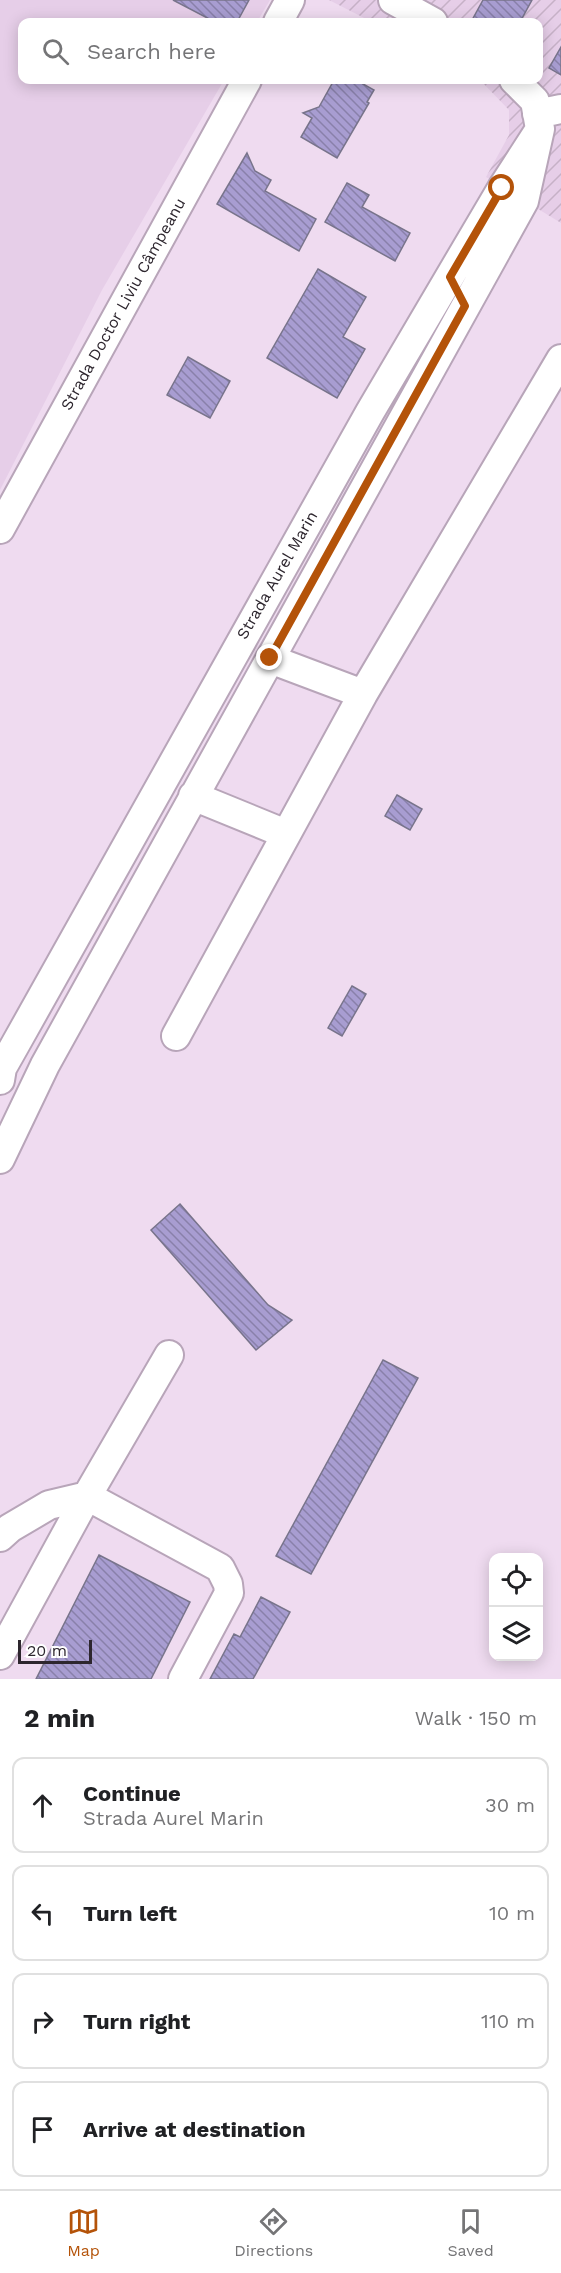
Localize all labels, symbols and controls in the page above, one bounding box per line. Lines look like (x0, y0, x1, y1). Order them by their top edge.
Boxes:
search box (18, 18, 543, 84)
icon: search (39, 35, 72, 68)
text: Search here (87, 39, 216, 64)
route start (488, 174, 514, 200)
street label: Strada Doctor Liviu Câmpeanu (57, 195, 189, 413)
street label: Strada Aurel Marin (233, 508, 321, 642)
route end (256, 644, 282, 670)
map controls (489, 1553, 543, 1661)
button: locate (489, 1553, 543, 1607)
button: layers (489, 1607, 543, 1661)
scale bar (18, 1637, 92, 1664)
text: 20 m (27, 1641, 67, 1660)
text: 2 min (24, 1703, 95, 1733)
text: Walk · 150 m (415, 1706, 537, 1730)
text: Continue (83, 1781, 181, 1806)
icon: ahead (26, 1789, 59, 1822)
text: 30 m (485, 1793, 535, 1817)
text: Strada Aurel Marin (83, 1806, 264, 1830)
icon: left (26, 1897, 59, 1930)
text: Turn left (83, 1901, 177, 1926)
text: 10 m (489, 1901, 535, 1925)
icon: right (26, 2005, 59, 2038)
text: Turn right (83, 2009, 190, 2034)
text: 110 m (481, 2009, 535, 2033)
icon: arrive (26, 2113, 59, 2146)
text: Arrive at destination (83, 2117, 306, 2142)
tab: Map (67, 2205, 100, 2260)
tab: Directions (234, 2205, 313, 2260)
tab: Saved (447, 2205, 494, 2260)

